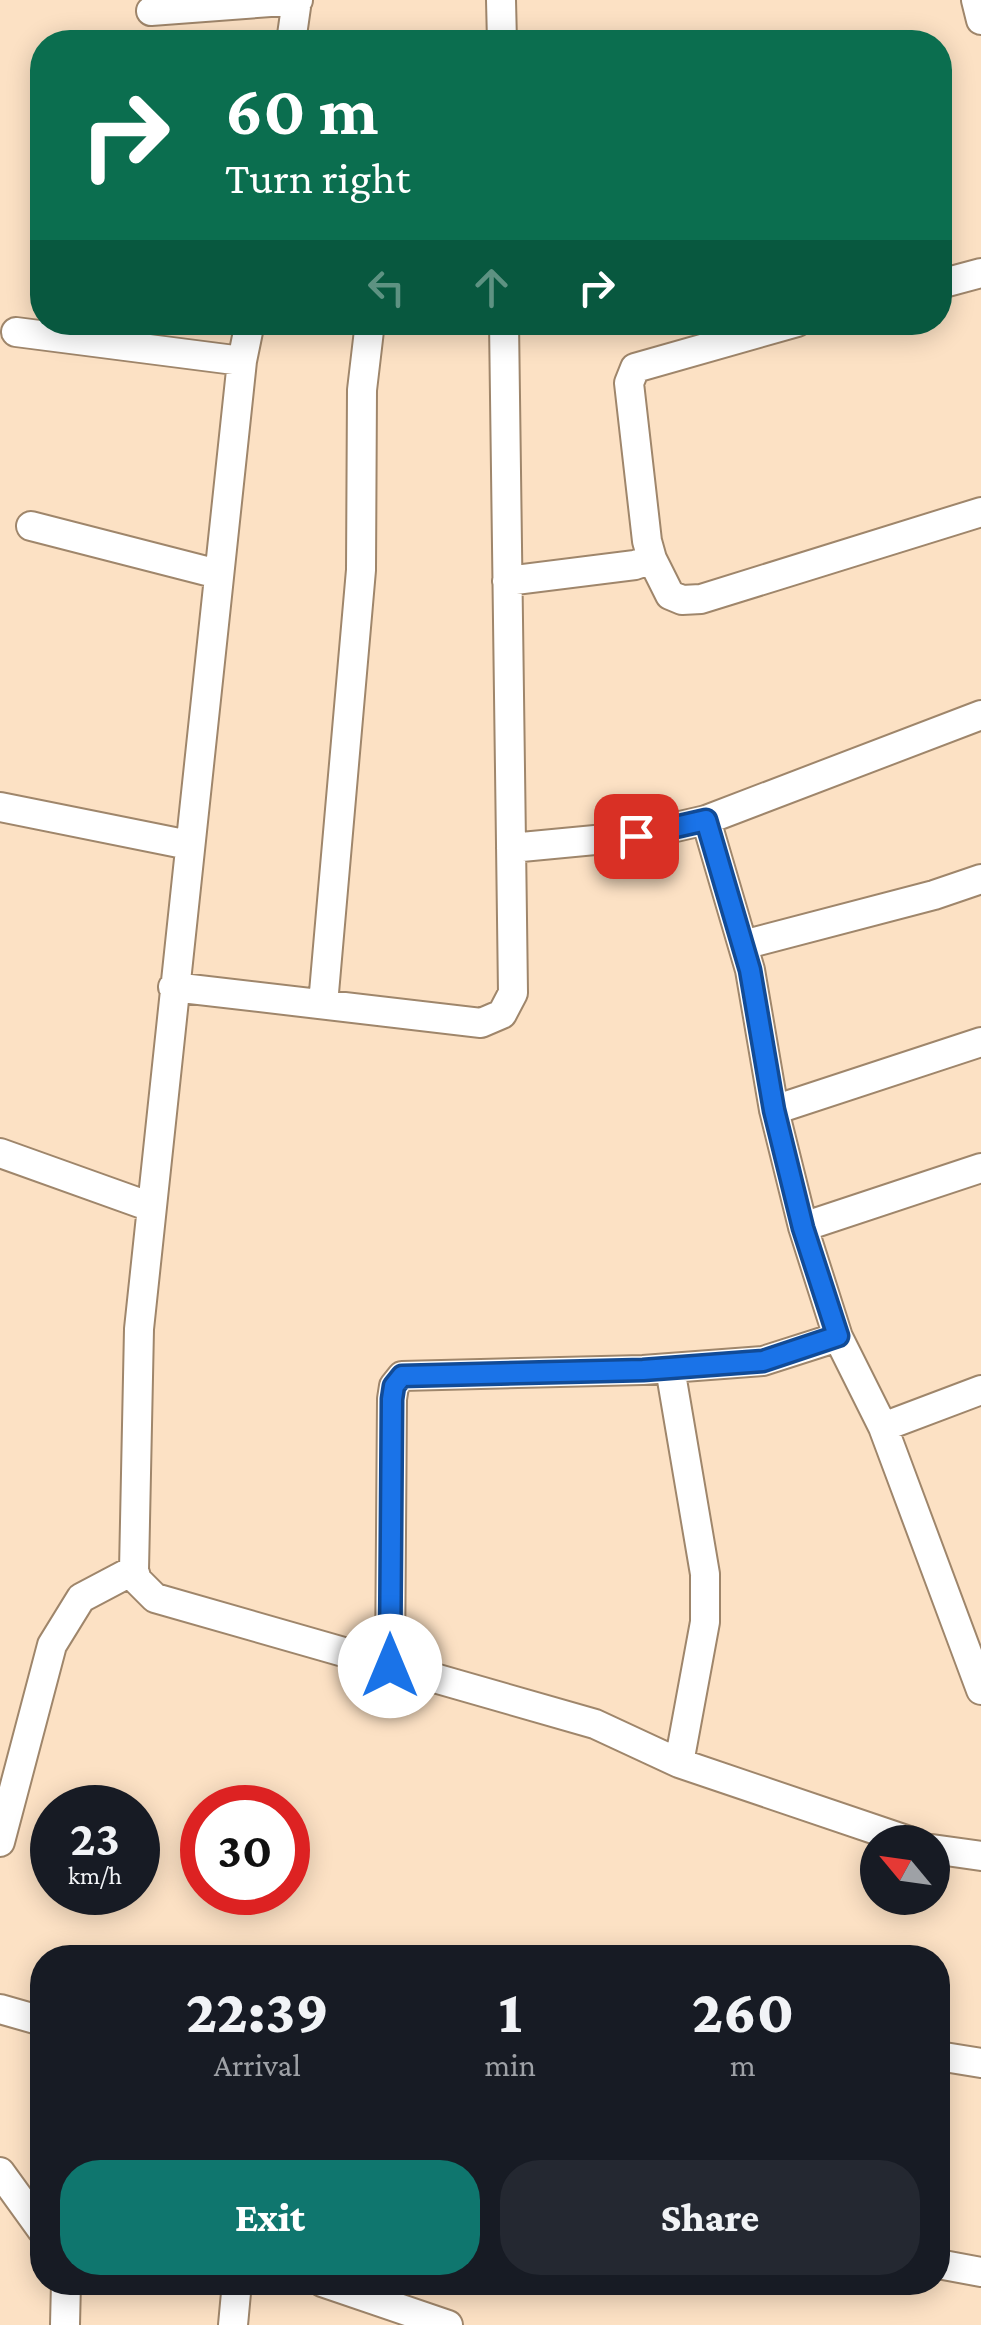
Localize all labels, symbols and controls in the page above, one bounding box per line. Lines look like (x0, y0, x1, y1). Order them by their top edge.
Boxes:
icon: right (60, 70, 190, 200)
text: 60 m (225, 71, 378, 149)
text: Turn right (225, 153, 410, 203)
icon: left (359, 260, 414, 315)
icon: ahead (464, 260, 519, 315)
icon: right (569, 260, 624, 315)
pin (594, 794, 679, 879)
icon: arrive (609, 809, 664, 864)
position arrow (338, 1614, 442, 1718)
speed limit sign: 30 (180, 1785, 310, 1915)
text: 23 (70, 1810, 120, 1866)
north arrow (860, 1825, 950, 1915)
map controls (860, 1825, 950, 1915)
text: km/h (68, 1862, 122, 1889)
text: 22:39 (186, 1978, 329, 2045)
text: 1 (499, 1978, 522, 2045)
text: 260 (692, 1978, 794, 2045)
text: Arrival (214, 2047, 301, 2083)
text: min (485, 2047, 536, 2083)
text: m (730, 2047, 756, 2083)
button: Exit (60, 2160, 480, 2275)
button: Share (500, 2160, 920, 2275)

